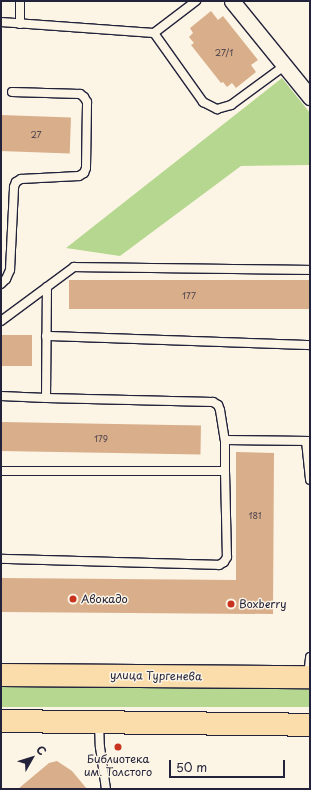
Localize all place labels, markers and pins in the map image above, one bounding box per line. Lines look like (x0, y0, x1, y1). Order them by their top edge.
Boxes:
place label: Авокадо (81, 592, 128, 606)
marker: Авокадо (68, 594, 78, 604)
place label: Boxberry (239, 597, 286, 611)
marker: Boxberry (226, 599, 236, 609)
marker: Библиотека им. Толстого (113, 742, 123, 752)
place label: Библиотека им. Толстого (84, 753, 152, 779)

